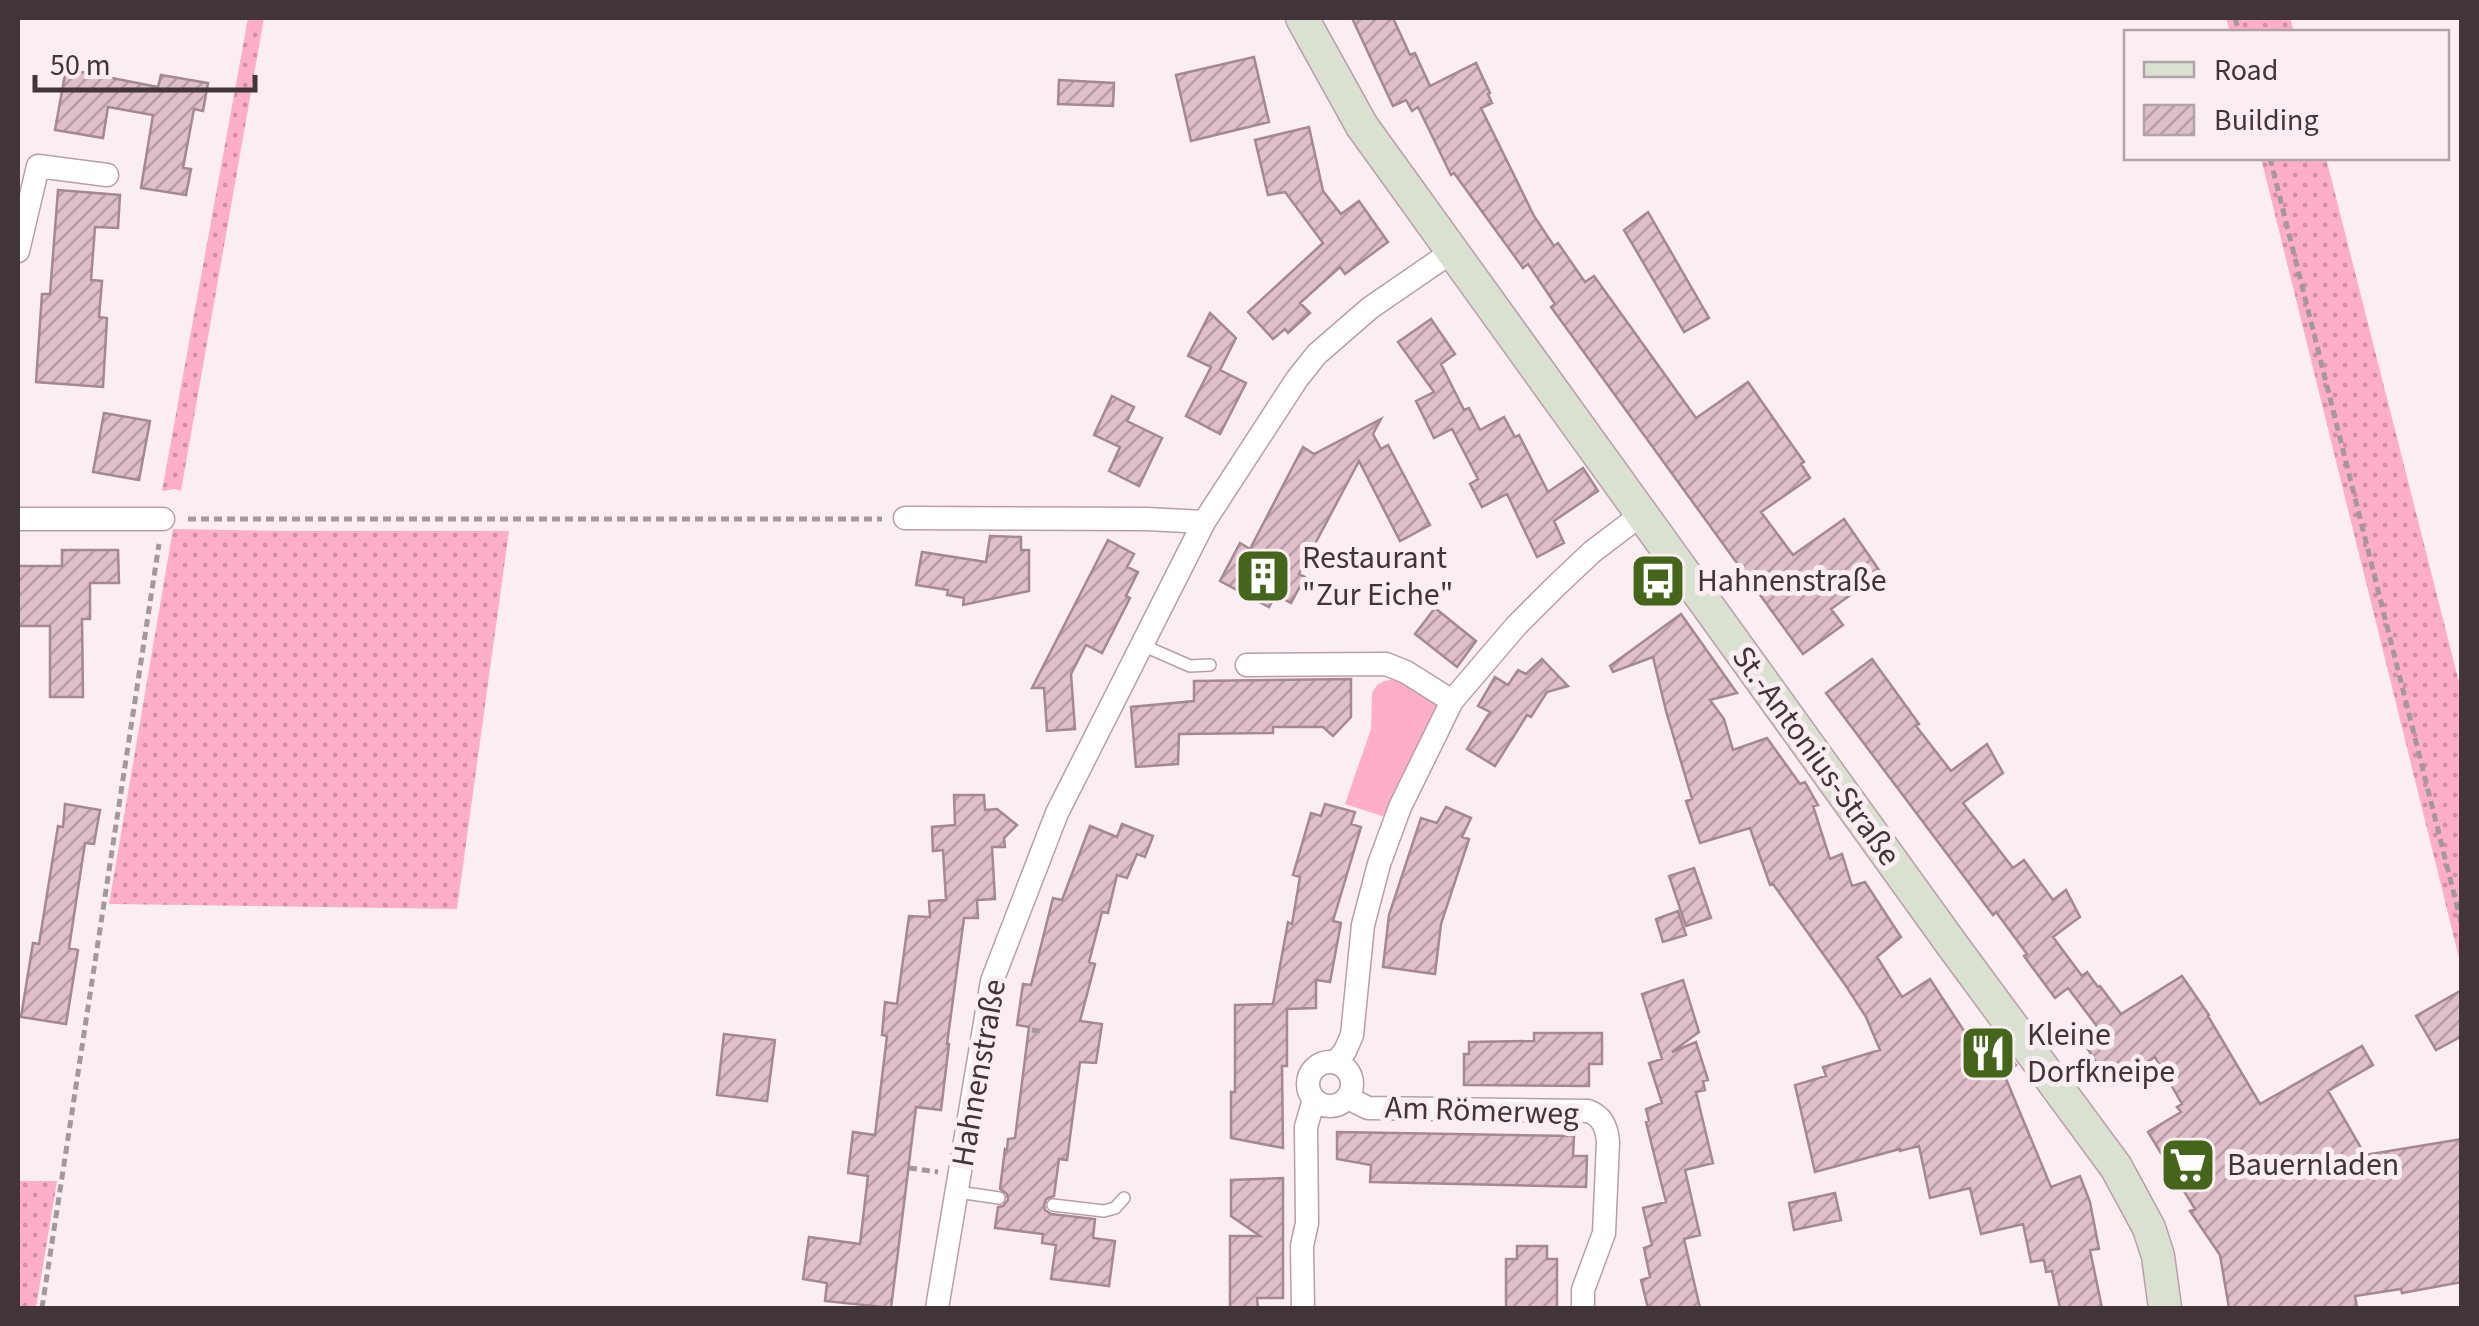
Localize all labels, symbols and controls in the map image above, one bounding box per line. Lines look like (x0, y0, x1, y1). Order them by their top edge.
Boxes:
scale bar (35, 30, 255, 92)
legend (2124, 30, 2449, 160)
text: 50 m (50, 44, 111, 87)
text: Road (2214, 49, 2278, 92)
text: Building (2214, 99, 2319, 142)
place label: Restaurant "Zur Eiche" (1302, 535, 1453, 618)
building icon: Restaurant "Zur Eiche" (1233, 546, 1293, 606)
bus stop icon: Hahnenstraße (1628, 551, 1688, 611)
place label: Hahnenstraße (1697, 558, 1887, 604)
street label: St.-Antonius-Straße (1720, 637, 1912, 875)
street label: Hahnenstraße (940, 976, 1018, 1170)
place label: Kleine Dorfkneipe (2027, 1012, 2175, 1095)
restaurant icon: Kleine Dorfkneipe (1958, 1023, 2018, 1083)
street label: Am Römerweg (1384, 1085, 1580, 1137)
supermarket icon: Bauernladen (2158, 1135, 2218, 1195)
place label: Bauernladen (2227, 1142, 2399, 1188)

